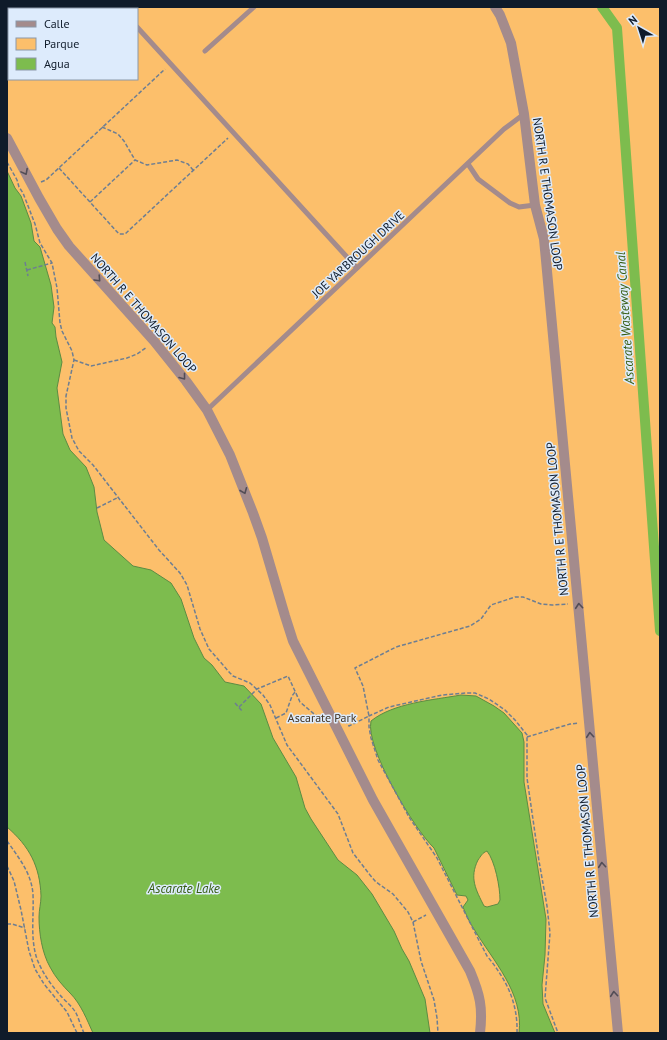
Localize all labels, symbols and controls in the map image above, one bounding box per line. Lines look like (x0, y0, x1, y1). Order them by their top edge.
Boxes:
legend (8, 8, 138, 80)
north arrow (619, 8, 659, 48)
text: N (625, 13, 640, 28)
text: Calle (44, 16, 70, 31)
text: Parque (44, 36, 79, 51)
text: Agua (44, 56, 70, 71)
street label: NORTH R E THOMASON LOOP (530, 117, 566, 272)
one-way arrow (20, 168, 28, 176)
street label: JOE YARBROUGH DRIVE (308, 207, 407, 301)
street label: NORTH R E THOMASON LOOP (88, 250, 200, 376)
water label: Ascarate Wasteway Canal (612, 251, 638, 386)
one-way arrow (94, 274, 101, 282)
one-way arrow (179, 373, 186, 380)
street label: NORTH R E THOMASON LOOP (543, 441, 571, 596)
one-way arrow (240, 488, 248, 495)
one-way arrow (574, 603, 583, 609)
park label: Ascarate Park (288, 710, 357, 725)
one-way arrow (586, 732, 595, 738)
street label: NORTH R E THOMASON LOOP (573, 763, 601, 918)
one-way arrow (598, 862, 607, 868)
water label: Ascarate Lake (147, 880, 220, 897)
one-way arrow (610, 991, 619, 997)

